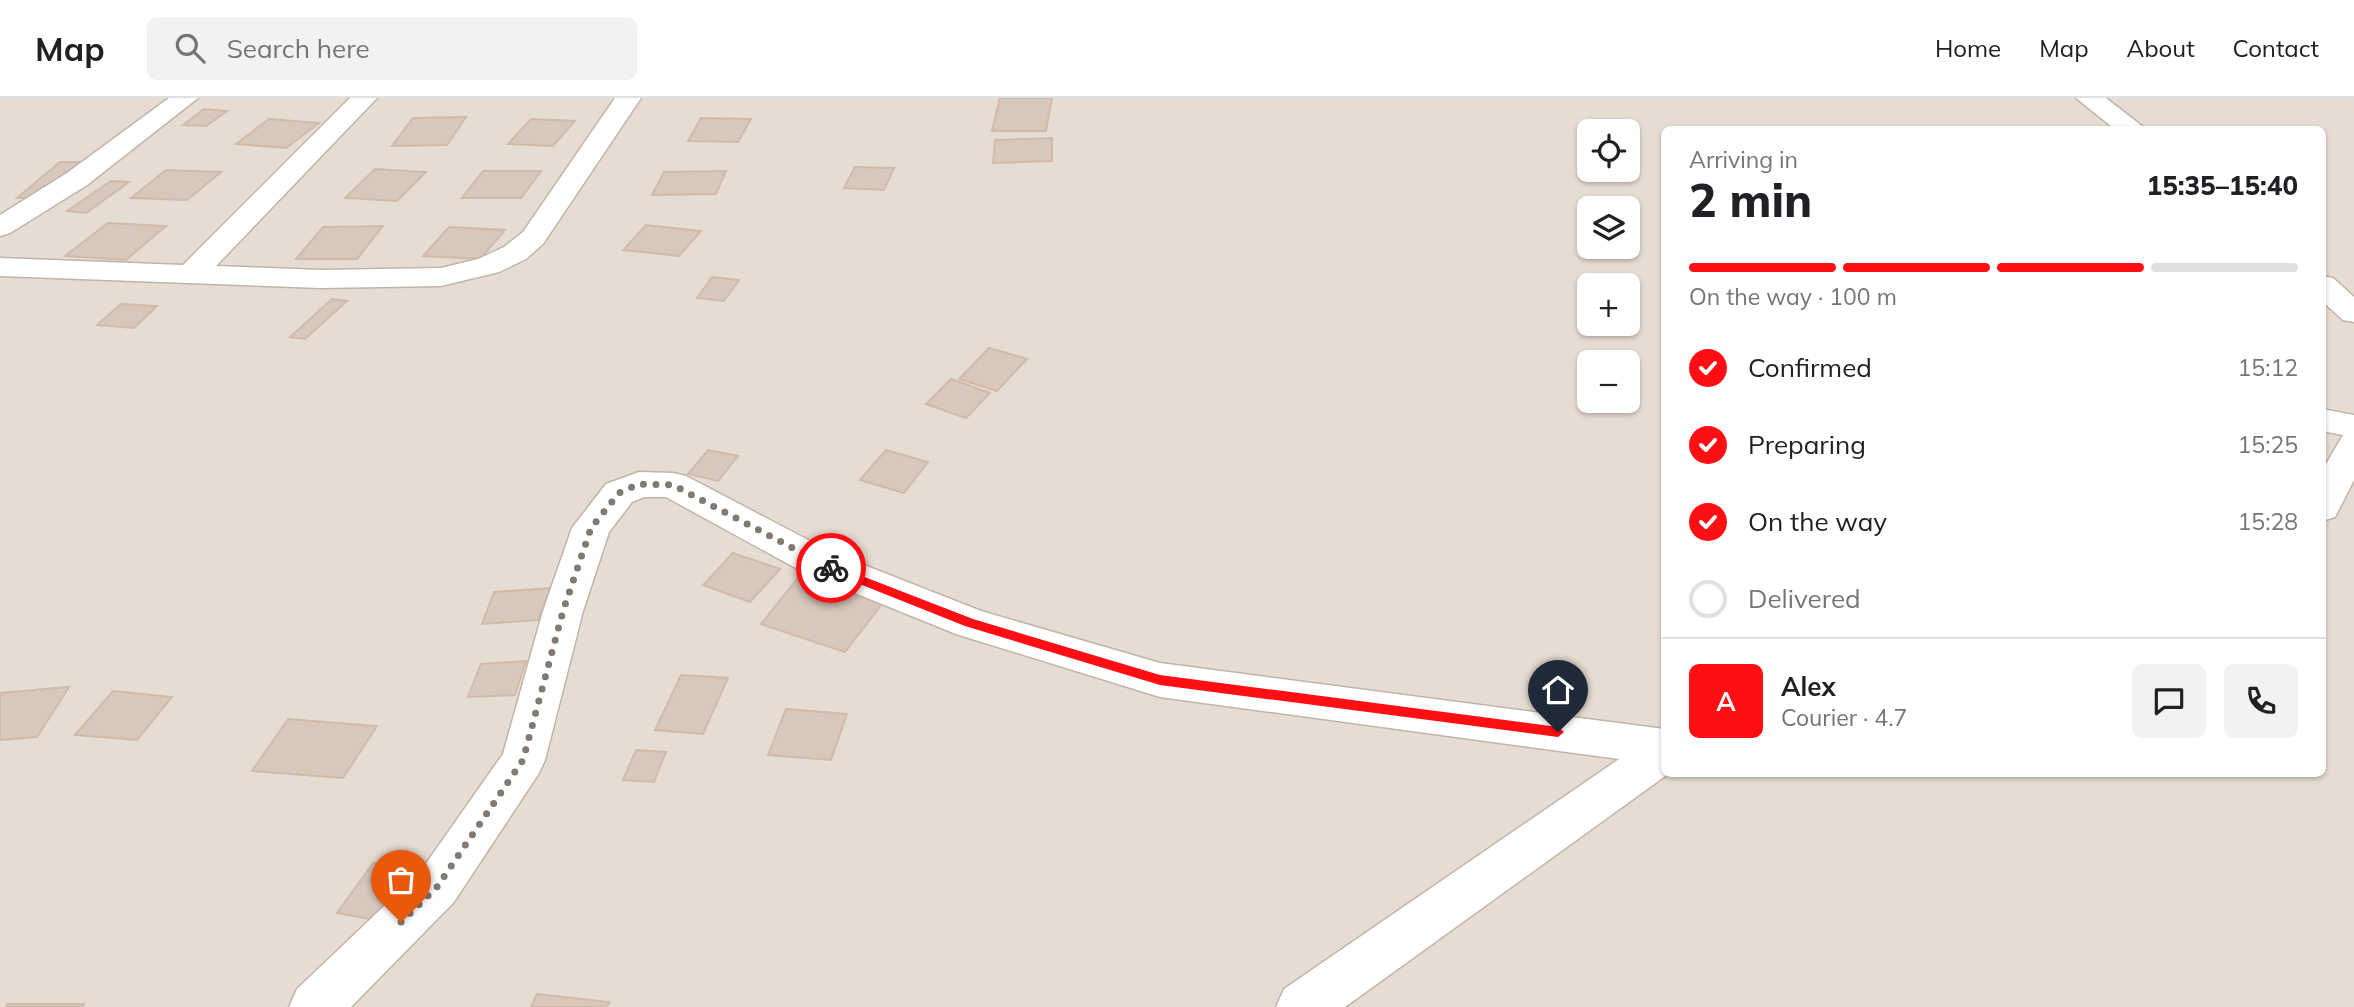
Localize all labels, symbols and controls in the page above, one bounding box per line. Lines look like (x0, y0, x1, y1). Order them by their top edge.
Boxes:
search box (147, 17, 637, 80)
text: Map (35, 28, 105, 69)
icon: search (171, 29, 209, 67)
text: Search here (227, 32, 370, 65)
text: Home (1935, 33, 2001, 63)
text: Map (2039, 33, 2089, 63)
text: About (2127, 33, 2195, 63)
text: Contact (2233, 33, 2319, 63)
map controls (1577, 119, 1640, 413)
button: locate (1577, 119, 1640, 182)
text: Arriving in (1689, 145, 1798, 174)
text: 15:35–15:40 (2147, 169, 2298, 202)
text: 2 min (1689, 171, 1812, 229)
button: layers (1577, 196, 1640, 259)
button: + (1577, 273, 1640, 336)
text: On the way · 100 m (1689, 282, 1897, 311)
icon: check (1689, 349, 1727, 387)
button: − (1577, 350, 1640, 413)
text: Confirmed (1748, 351, 1872, 384)
text: 15:12 (2238, 353, 2298, 382)
icon: check (1689, 426, 1727, 464)
text: Preparing (1748, 428, 1866, 461)
text: 15:25 (2238, 430, 2298, 459)
icon: check (1689, 503, 1727, 541)
text: On the way (1748, 505, 1887, 538)
text: 15:28 (2238, 507, 2298, 536)
courier (796, 533, 866, 603)
icon: bike (812, 549, 850, 587)
text: Delivered (1748, 582, 1861, 615)
pin (1528, 660, 1588, 732)
button: chat (2132, 664, 2206, 738)
button: phone (2224, 664, 2298, 738)
text: Alex (1781, 670, 1836, 703)
icon: home (1539, 671, 1577, 709)
text: A (1716, 685, 1736, 718)
text: Courier · 4.7 (1781, 703, 1907, 732)
pin (371, 850, 431, 922)
icon: bag (382, 861, 420, 899)

